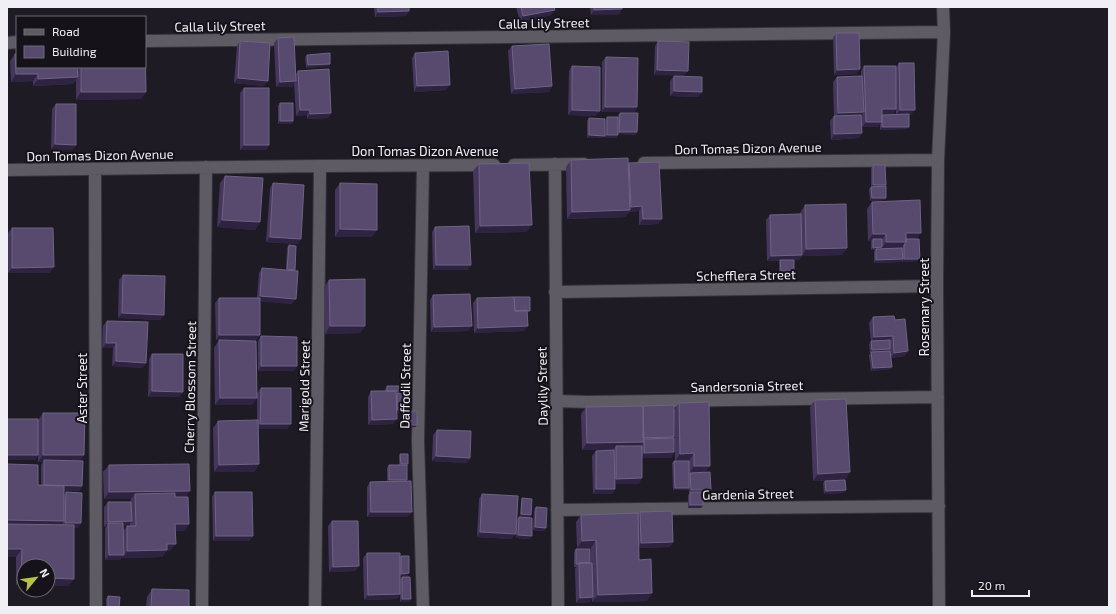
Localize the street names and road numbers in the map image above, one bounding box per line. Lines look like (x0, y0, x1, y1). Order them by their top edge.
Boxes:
street label: Calla Lily Street (498, 14, 590, 32)
street label: Calla Lily Street (174, 17, 266, 35)
street label: Don Tomas Dizon Avenue (674, 139, 822, 157)
street label: Don Tomas Dizon Avenue (351, 143, 499, 159)
street label: Don Tomas Dizon Avenue (26, 146, 174, 164)
street label: Rosemary Street (916, 258, 932, 356)
street label: Schefflera Street (696, 266, 796, 284)
street label: Cherry Blossom Street (181, 321, 199, 453)
street label: Marigold Street (295, 340, 313, 432)
street label: Daffodil Street (396, 343, 414, 429)
street label: Daylily Street (533, 346, 551, 426)
street label: Aster Street (74, 353, 90, 423)
street label: Sandersonia Street (691, 377, 803, 395)
street label: Gardenia Street (702, 485, 794, 503)

